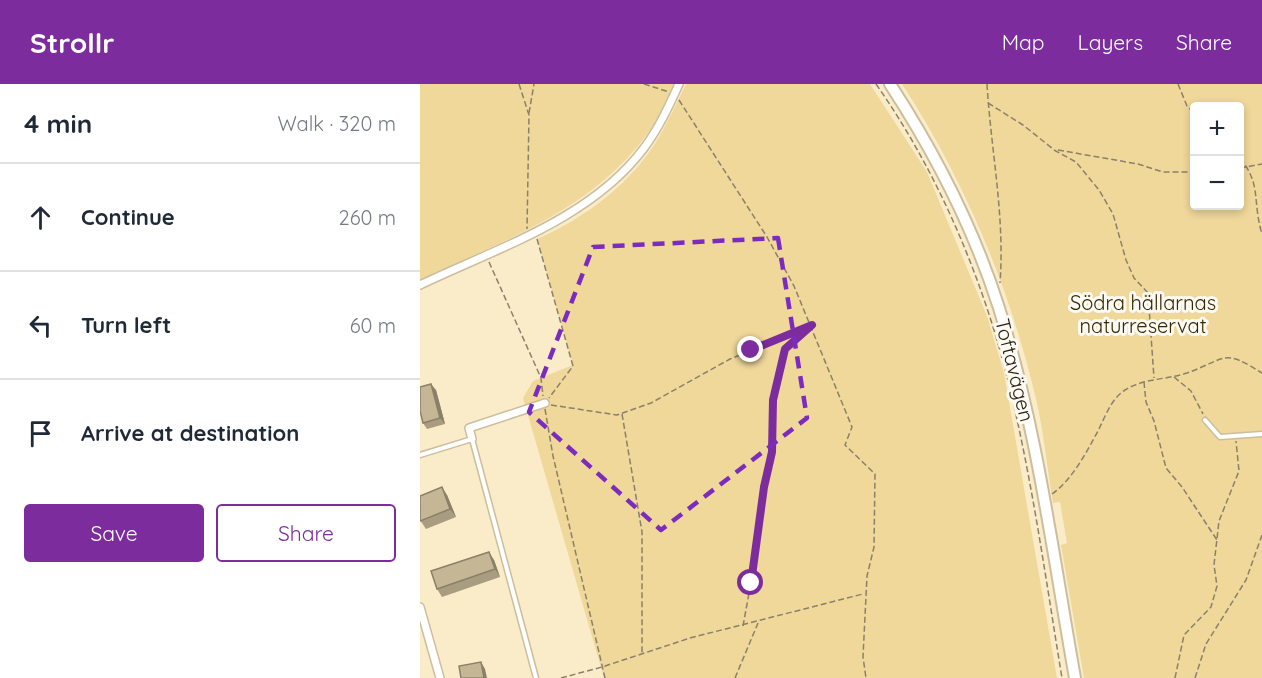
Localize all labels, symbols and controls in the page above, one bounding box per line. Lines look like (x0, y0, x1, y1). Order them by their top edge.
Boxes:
text: Strollr (30, 25, 114, 60)
text: Map (1002, 29, 1045, 55)
text: Layers (1078, 29, 1143, 55)
text: Share (1176, 29, 1232, 55)
map controls (1190, 102, 1244, 210)
button: + (1190, 102, 1244, 156)
text: 4 min (24, 107, 92, 140)
text: Walk · 320 m (277, 111, 396, 136)
button: − (1190, 156, 1244, 210)
icon: ahead (24, 201, 57, 234)
text: Continue (81, 203, 175, 231)
text: 260 m (339, 205, 396, 230)
park label: Södra hällarnas naturreservat (1070, 290, 1216, 338)
icon: left (24, 309, 57, 342)
text: Turn left (81, 311, 171, 339)
text: 60 m (350, 313, 396, 338)
street label: Toftavägen (990, 316, 1040, 424)
route end (737, 336, 763, 362)
icon: arrive (24, 417, 57, 450)
text: Arrive at destination (81, 419, 299, 447)
button: Save (24, 504, 204, 562)
button: Share (216, 504, 396, 562)
route start (737, 569, 763, 595)

